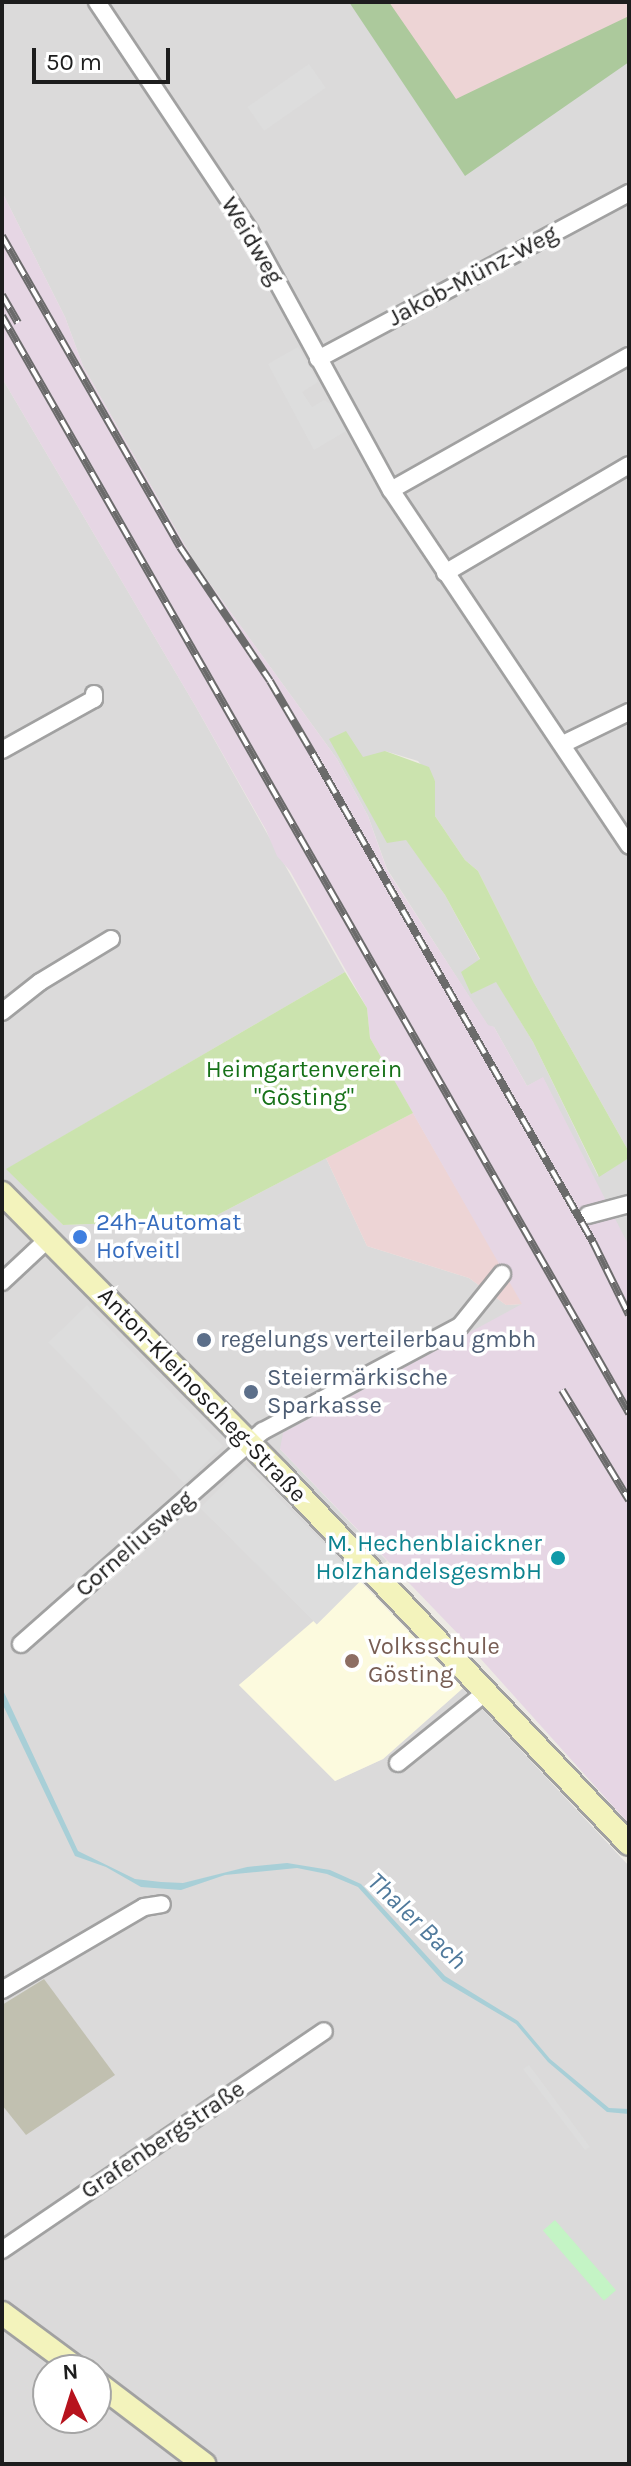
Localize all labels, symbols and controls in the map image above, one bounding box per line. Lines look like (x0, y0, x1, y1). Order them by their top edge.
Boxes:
scale bar (36, 32, 174, 82)
text: 50 m (46, 48, 102, 76)
street label: Weidweg (215, 192, 289, 290)
street label: Jakob-Münz-Weg (383, 219, 563, 333)
park label: Heimgartenverein "Gösting" (206, 1056, 402, 1112)
place label: 24h-Automat Hofveitl (96, 1209, 241, 1265)
marker: 24h-Automat Hofveitl (71, 1228, 89, 1246)
street label: Anton-Kleinoscheg-Straße (92, 1281, 312, 1509)
place label: regelungs verteilerbau gmbh (220, 1326, 536, 1354)
marker: regelungs verteilerbau gmbh (195, 1331, 213, 1349)
place label: Steiermärkische Sparkasse (267, 1364, 448, 1420)
marker: Steiermärkische Sparkasse (242, 1383, 260, 1401)
street label: Corneliusweg (70, 1485, 200, 1603)
place label: M. Hechenblaickner HolzhandelsgesmbH (315, 1530, 542, 1586)
marker: M. Hechenblaickner HolzhandelsgesmbH (549, 1549, 567, 1567)
place label: Volksschule Gösting (368, 1633, 500, 1689)
marker: Volksschule Gösting (343, 1652, 361, 1670)
water label: Thaler Bach (361, 1866, 473, 1976)
street label: Grafenbergstraße (76, 2075, 250, 2205)
north arrow (32, 2354, 112, 2434)
text: N (62, 2359, 79, 2386)

